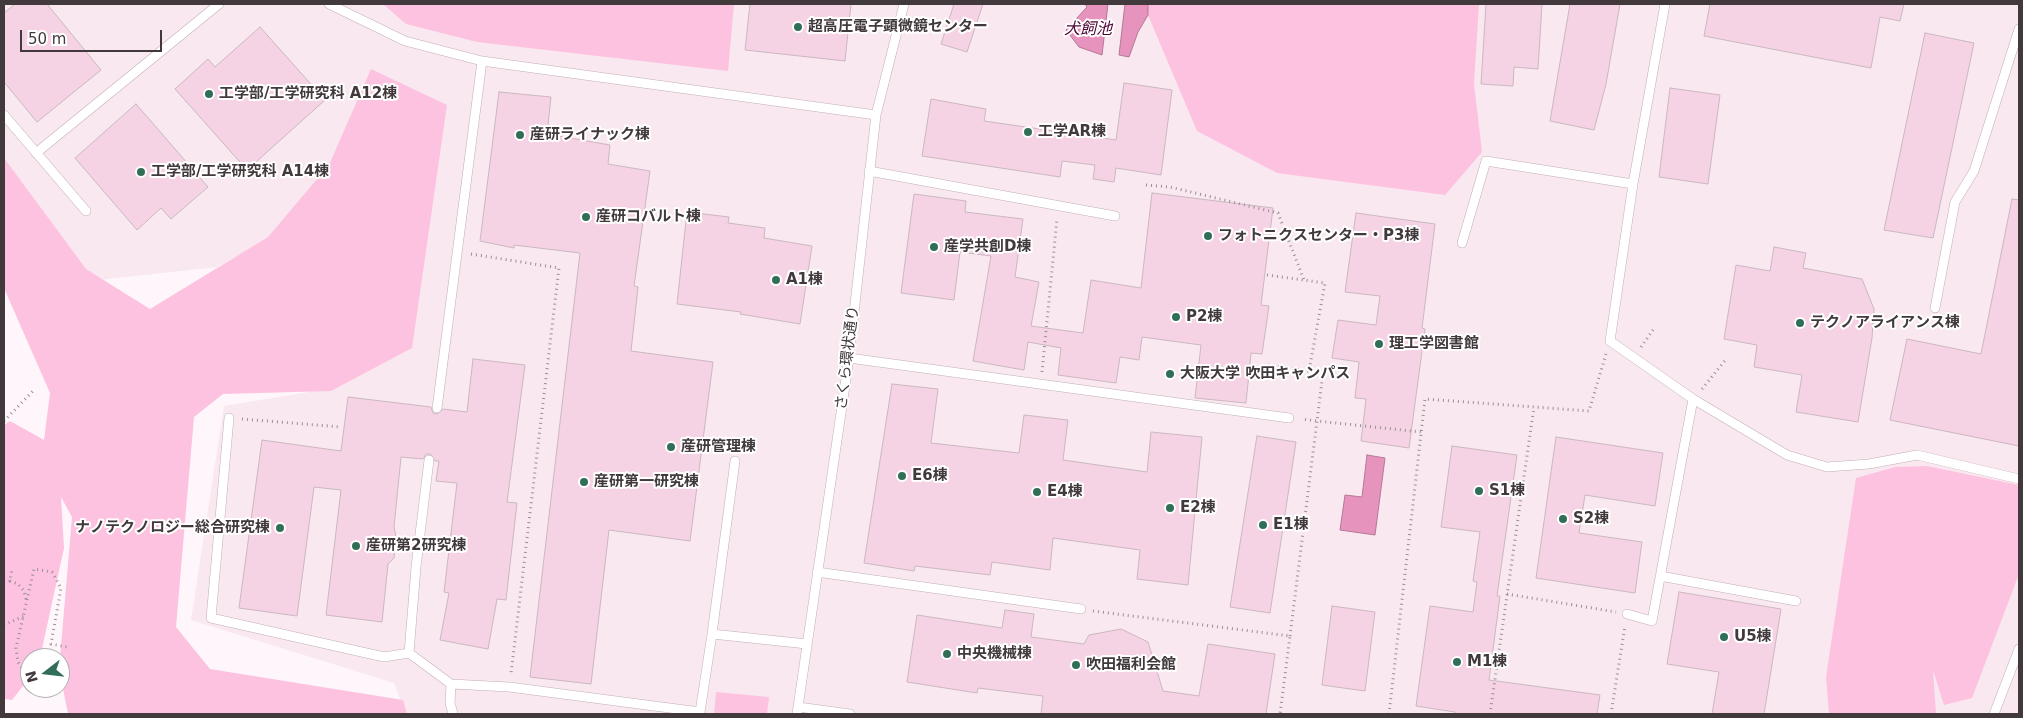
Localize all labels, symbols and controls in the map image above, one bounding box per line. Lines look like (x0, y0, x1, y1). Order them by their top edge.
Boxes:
place label: 超高圧電子顕微鏡センター (808, 18, 988, 36)
scale bar (22, 20, 165, 52)
water label: 犬飼池 (1064, 20, 1112, 40)
marker: 超高圧電子顕微鏡センター (792, 21, 804, 33)
text: 50 m (28, 30, 66, 48)
place label: 工学部/工学研究科 A12棟 (219, 85, 397, 103)
marker: 工学部/工学研究科 A12棟 (203, 88, 215, 100)
place label: 工学AR棟 (1038, 123, 1106, 141)
place label: 産研ライナック棟 (530, 126, 650, 144)
marker: 工学AR棟 (1022, 126, 1034, 138)
marker: 産研ライナック棟 (514, 129, 526, 141)
place label: 工学部/工学研究科 A14棟 (151, 163, 329, 181)
marker: 工学部/工学研究科 A14棟 (135, 166, 147, 178)
place label: 産研コバルト棟 (596, 208, 701, 226)
marker: 産研コバルト棟 (580, 211, 592, 223)
place label: フォトニクスセンター・P3棟 (1218, 227, 1419, 245)
marker: フォトニクスセンター・P3棟 (1202, 230, 1214, 242)
place label: 産学共創D棟 (944, 238, 1031, 256)
marker: 産学共創D棟 (928, 241, 940, 253)
place label: A1棟 (786, 271, 823, 289)
marker: A1棟 (770, 274, 782, 286)
street label: さくら環状通り (833, 305, 863, 411)
place label: P2棟 (1186, 308, 1222, 326)
marker: P2棟 (1170, 311, 1182, 323)
place label: テクノアライアンス棟 (1810, 314, 1960, 332)
marker: テクノアライアンス棟 (1794, 317, 1806, 329)
place label: 理工学図書館 (1389, 335, 1479, 353)
marker: 理工学図書館 (1373, 338, 1385, 350)
place label: 大阪大学 吹田キャンパス (1180, 365, 1350, 383)
marker: 大阪大学 吹田キャンパス (1164, 368, 1176, 380)
place label: 産研管理棟 (681, 438, 756, 456)
marker: 産研管理棟 (665, 441, 677, 453)
place label: E6棟 (912, 467, 948, 485)
marker: E6棟 (896, 470, 908, 482)
place label: 産研第一研究棟 (594, 473, 699, 491)
marker: 産研第一研究棟 (578, 476, 590, 488)
place label: S1棟 (1489, 482, 1525, 500)
place label: E4棟 (1047, 483, 1083, 501)
marker: S1棟 (1473, 485, 1485, 497)
marker: E4棟 (1031, 486, 1043, 498)
place label: E2棟 (1180, 499, 1216, 517)
marker: E2棟 (1164, 502, 1176, 514)
place label: S2棟 (1573, 510, 1609, 528)
marker: S2棟 (1557, 513, 1569, 525)
place label: E1棟 (1273, 516, 1309, 534)
place label: ナノテクノロジー総合研究棟 (75, 519, 270, 537)
marker: E1棟 (1257, 519, 1269, 531)
marker: ナノテクノロジー総合研究棟 (274, 522, 286, 534)
place label: 産研第2研究棟 (366, 537, 466, 555)
marker: 産研第2研究棟 (350, 540, 362, 552)
place label: U5棟 (1734, 628, 1772, 646)
marker: U5棟 (1718, 631, 1730, 643)
place label: 中央機械棟 (957, 645, 1032, 663)
north arrow (20, 648, 70, 698)
marker: 中央機械棟 (941, 648, 953, 660)
place label: M1棟 (1467, 653, 1507, 671)
place label: 吹田福利会館 (1086, 656, 1176, 674)
marker: M1棟 (1451, 656, 1463, 668)
marker: 吹田福利会館 (1070, 659, 1082, 671)
text: N (22, 669, 41, 685)

